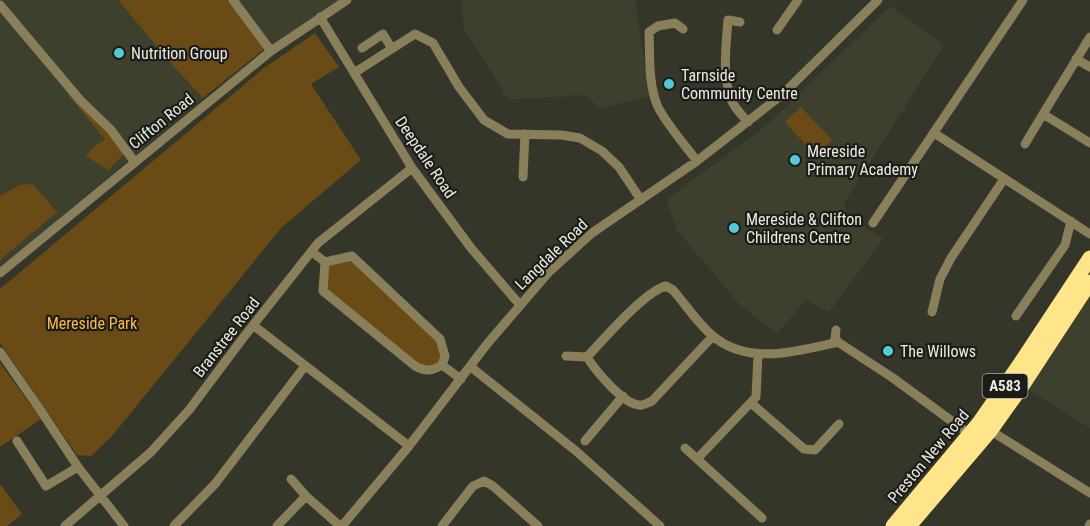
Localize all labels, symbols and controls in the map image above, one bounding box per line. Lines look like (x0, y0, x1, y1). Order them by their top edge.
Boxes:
place label: Nutrition Group (131, 44, 228, 63)
marker: Nutrition Group (112, 46, 126, 60)
place label: Tarnside Community Centre (681, 66, 798, 103)
marker: Tarnside Community Centre (662, 77, 676, 91)
street label: Clifton Road (125, 90, 197, 153)
street label: Deepdale Road (391, 113, 460, 202)
place label: Mereside Primary Academy (807, 142, 918, 179)
marker: Mereside Primary Academy (788, 153, 802, 167)
place label: Mereside & Clifton Childrens Centre (746, 210, 862, 247)
street label: Langdale Road (511, 215, 592, 294)
marker: Mereside & Clifton Childrens Centre (727, 221, 741, 235)
street label: Branstree Road (189, 294, 264, 381)
park label: Mereside Park (47, 314, 138, 333)
place label: The Willows (900, 342, 976, 361)
marker: The Willows (881, 344, 895, 358)
road number: A583 (982, 374, 1028, 398)
street label: Preston New Road (884, 406, 973, 507)

